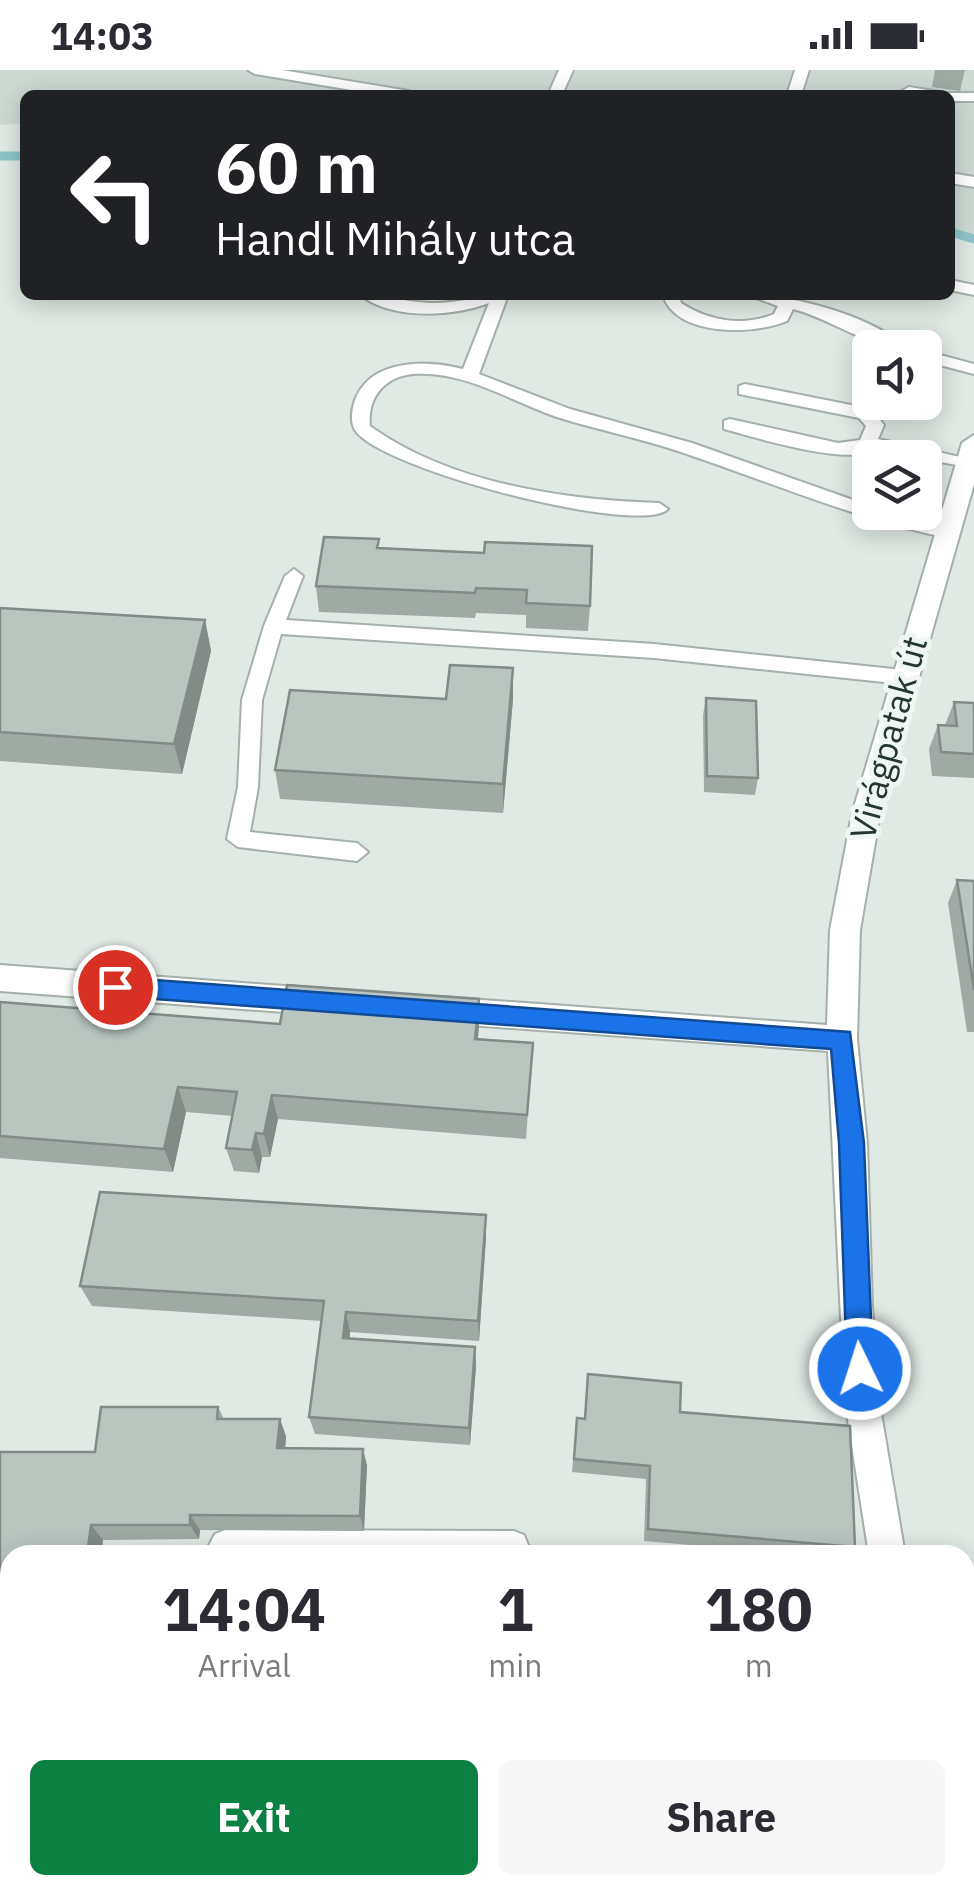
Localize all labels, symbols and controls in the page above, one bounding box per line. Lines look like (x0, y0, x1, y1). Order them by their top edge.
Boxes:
text: 14:03 (50, 11, 154, 60)
text: 60 m (215, 121, 378, 212)
icon: left (50, 130, 180, 260)
text: Handl Mihály utca (215, 209, 575, 267)
map controls (852, 330, 942, 530)
button: sound (852, 330, 942, 420)
button: layers (852, 440, 942, 530)
street label: Virágpatak út (839, 631, 937, 845)
pin (73, 945, 158, 1030)
icon: arrive (88, 960, 143, 1015)
position arrow (808, 1317, 912, 1421)
text: 14:04 (162, 1569, 326, 1648)
text: 1 (497, 1569, 533, 1648)
text: 180 (705, 1569, 813, 1648)
text: Arrival (198, 1644, 291, 1686)
text: min (488, 1644, 542, 1686)
text: m (745, 1644, 773, 1686)
button: Exit (30, 1760, 478, 1875)
button: Share (498, 1760, 945, 1875)

